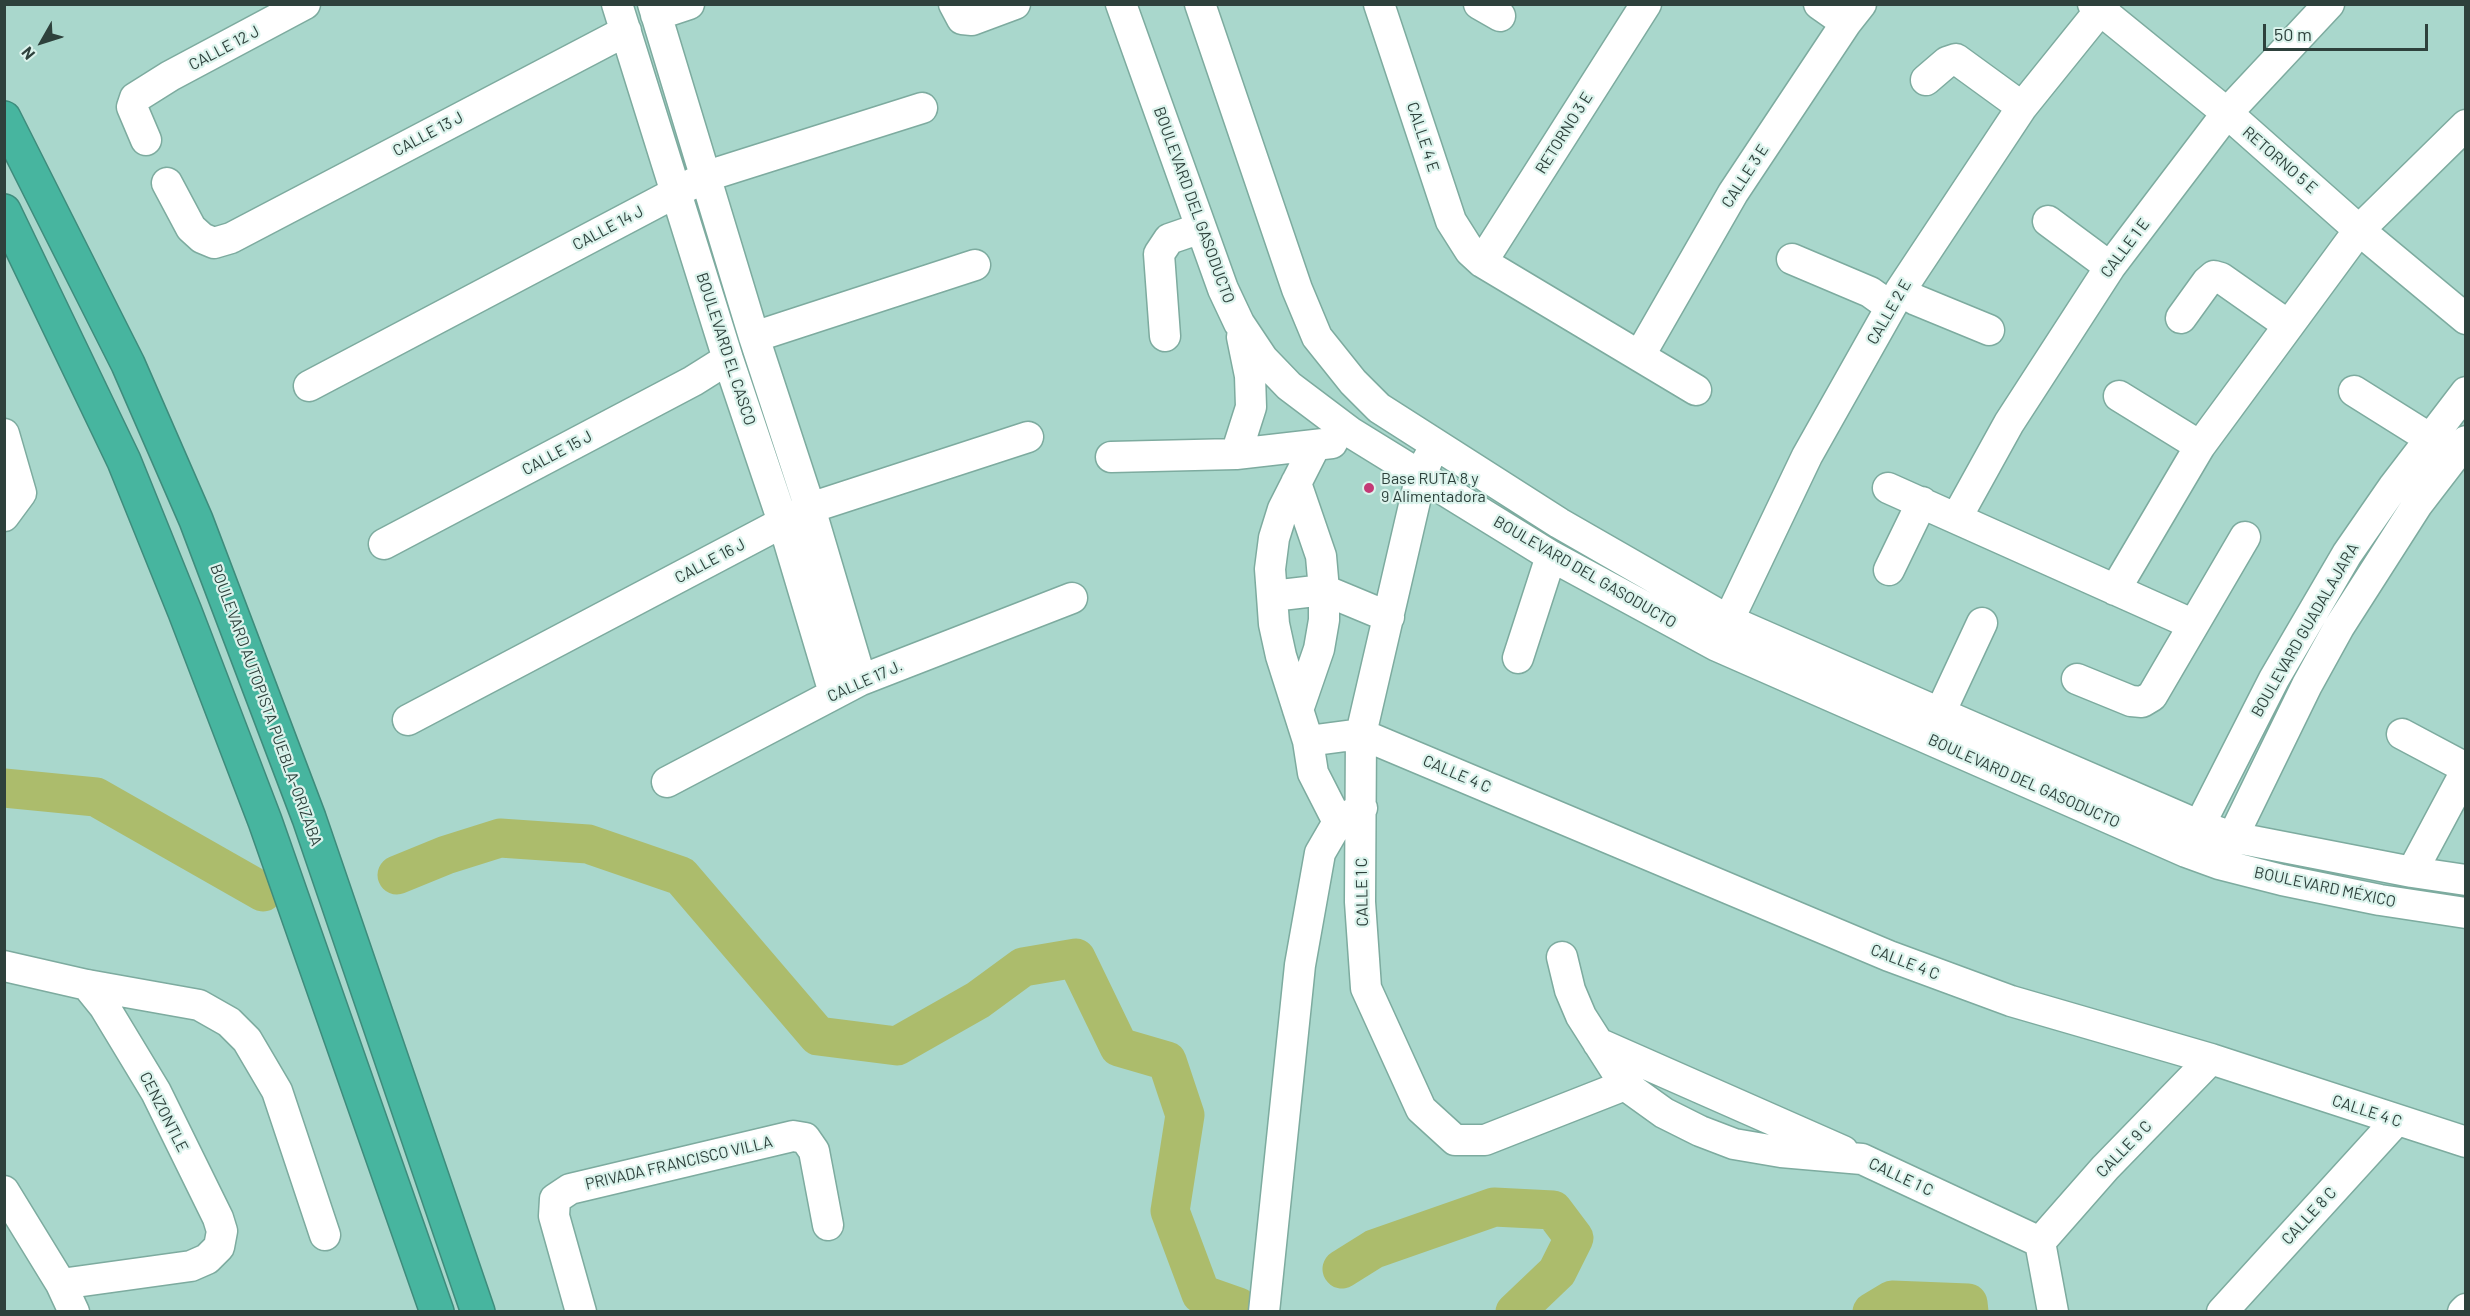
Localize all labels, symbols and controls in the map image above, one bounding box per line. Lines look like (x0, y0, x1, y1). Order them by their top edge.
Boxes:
north arrow (12, 12, 72, 72)
scale bar (2266, 12, 2431, 50)
street label: CALLE 12 J (185, 21, 263, 75)
text: 50 m (2274, 23, 2312, 45)
text: N (17, 44, 38, 64)
street label: RETORNO 3 E (1531, 89, 1597, 177)
street label: CALLE 4 E (1403, 100, 1443, 174)
street label: BOULEVARD DEL GASODUCTO (1149, 104, 1239, 306)
street label: CALLE 13 J (390, 108, 466, 160)
street label: RETORNO 5 E (2239, 122, 2321, 198)
street label: CALLE 3 E (1717, 141, 1773, 211)
street label: CALLE 14 J (569, 201, 647, 255)
street label: CALLE 1 E (2097, 215, 2153, 281)
street label: BOULEVARD EL CASCO (692, 270, 760, 428)
street label: CALLE 2 E (1863, 276, 1915, 348)
street label: CALLE 15 J (519, 427, 595, 479)
place label: Base RUTA 8 y 9 Alimentadora (1381, 469, 1486, 507)
marker: Base RUTA 8 y 9 Alimentadora (1362, 481, 1376, 495)
street label: BOULEVARD DEL GASODUCTO (1490, 512, 1680, 632)
street label: CALLE 16 J (672, 535, 748, 587)
street label: BOULEVARD GUADALAJARA (2247, 540, 2363, 720)
street label: BOULEVARD AUTOPISTA PUEBLA-ORIZABA (206, 561, 326, 849)
street label: CALLE 17 J. (824, 656, 906, 706)
street label: BOULEVARD DEL GASODUCTO (1925, 730, 2123, 832)
street label: CALLE 4 C (1420, 751, 1494, 797)
street label: CALLE 1 C (1352, 857, 1372, 927)
street label: BOULEVARD MÉXICO (2252, 863, 2398, 911)
street label: CALLE 4 C (1868, 940, 1942, 984)
street label: CENZONTLE (136, 1069, 192, 1155)
street label: CALLE 4 C (2330, 1091, 2404, 1131)
street label: CALLE 9 C (2092, 1117, 2156, 1181)
street label: PRIVADA FRANCISCO VILLA (583, 1132, 775, 1194)
street label: CALLE 1 C (1866, 1154, 1936, 1200)
street label: CALLE 8 C (2278, 1183, 2340, 1249)

